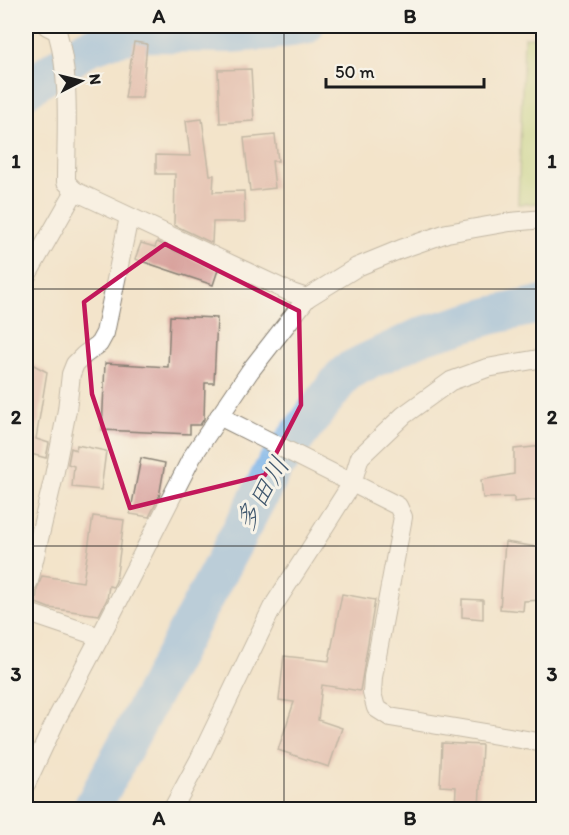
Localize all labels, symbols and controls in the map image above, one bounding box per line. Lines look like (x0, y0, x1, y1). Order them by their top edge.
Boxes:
text: A (152, 4, 166, 28)
text: B (404, 4, 417, 28)
north arrow (51, 51, 111, 111)
scale bar (326, 51, 484, 89)
text: 50 m (335, 61, 375, 83)
text: N (85, 73, 105, 86)
text: 1 (11, 149, 21, 173)
text: 1 (547, 149, 557, 173)
text: 2 (11, 405, 22, 429)
text: 2 (547, 405, 558, 429)
water label: 多田川 (227, 450, 296, 537)
text: 3 (11, 662, 22, 686)
text: 3 (547, 662, 558, 686)
text: A (152, 806, 166, 830)
text: B (404, 806, 417, 830)

